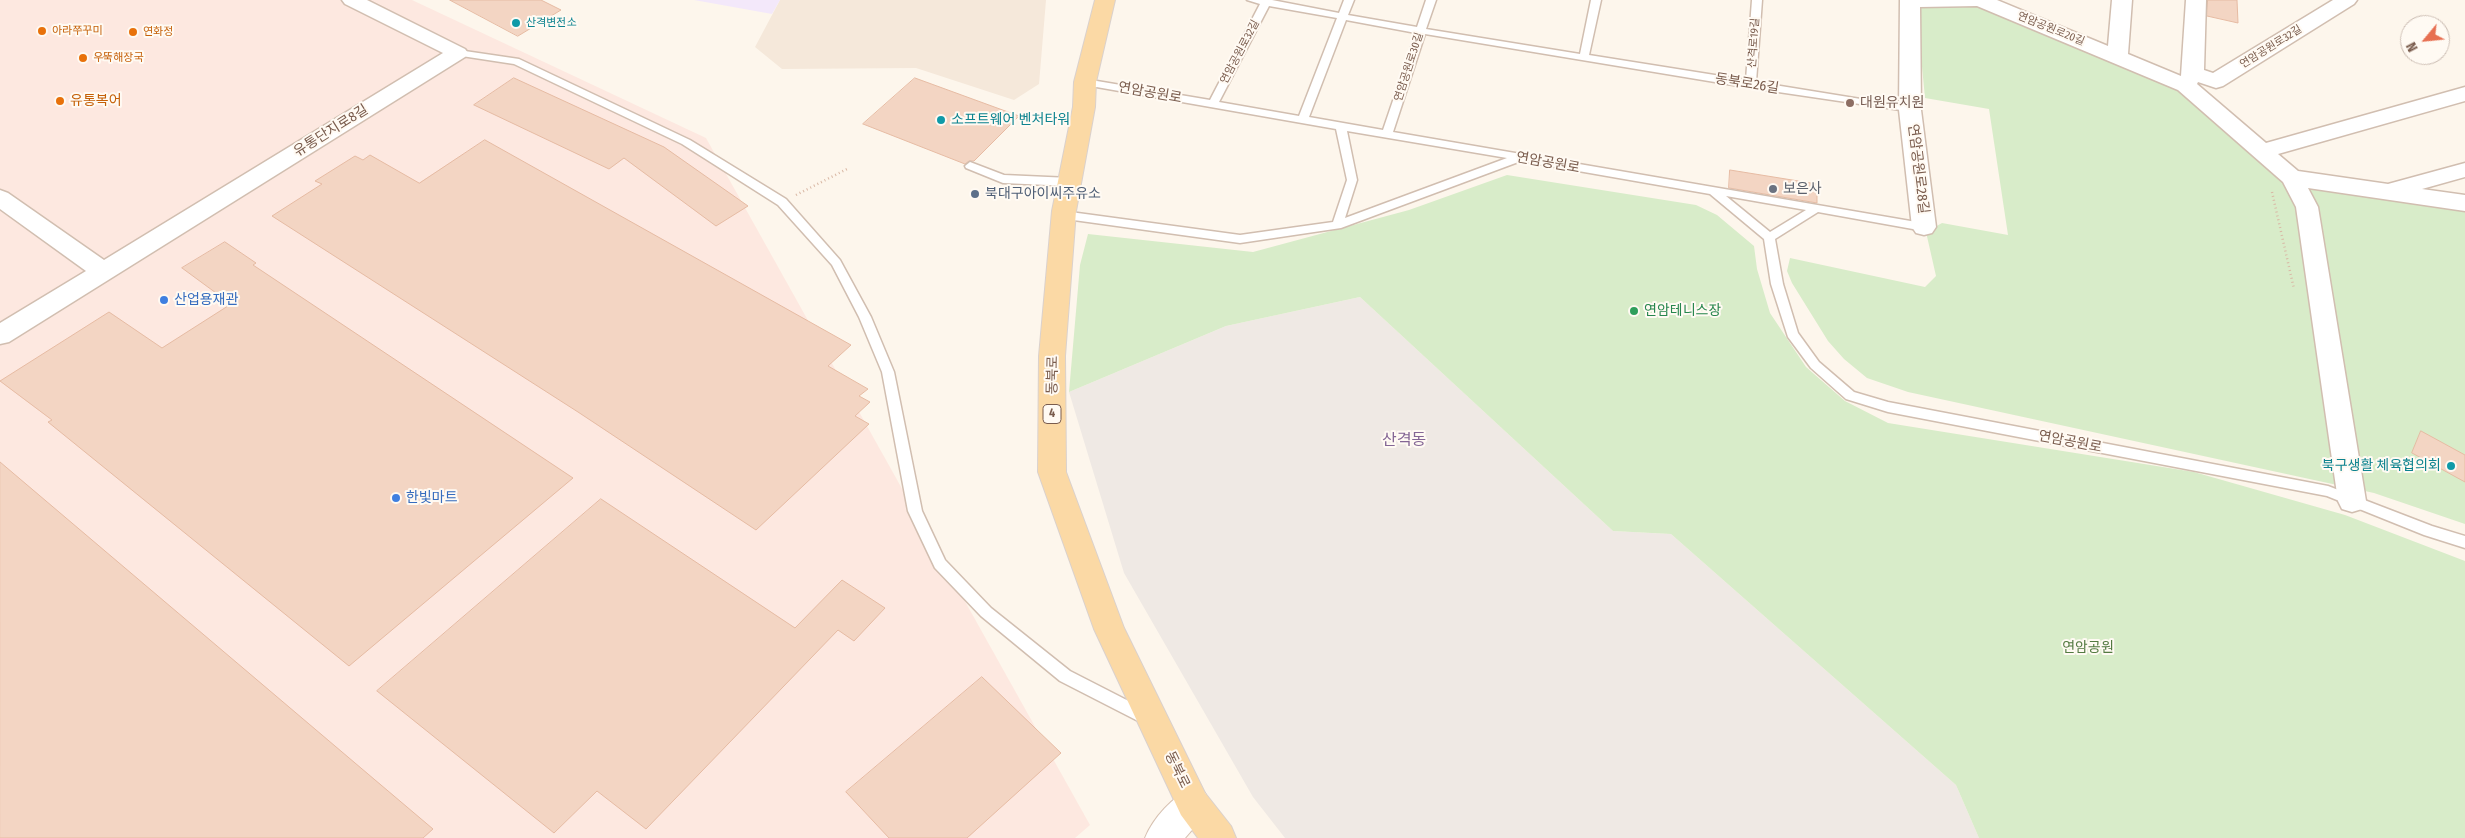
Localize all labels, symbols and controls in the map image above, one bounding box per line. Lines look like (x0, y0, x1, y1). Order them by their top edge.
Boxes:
street label: 연암공원로20길 (2015, 10, 2087, 48)
north arrow (2400, 15, 2450, 65)
place label: 산격변전소 (526, 16, 577, 30)
marker: 산격변전소 (510, 17, 522, 29)
street label: 연암공원로32길 (1218, 18, 1262, 86)
street label: 산격로19길 (1746, 18, 1762, 68)
street label: 연암공원로32길 (2238, 23, 2304, 71)
place label: 아라쭈꾸미 (52, 24, 103, 38)
marker: 아라쭈꾸미 (36, 25, 48, 37)
place label: 연화정 (143, 25, 173, 39)
marker: 연화정 (127, 26, 139, 38)
street label: 연암공원로30길 (1392, 31, 1426, 103)
text: N (2403, 39, 2422, 55)
place label: 우뚝해장국 (93, 51, 144, 65)
marker: 우뚝해장국 (77, 52, 89, 64)
street label: 동북로26길 (1714, 71, 1780, 97)
street label: 연암공원로 (1117, 79, 1183, 107)
place label: 유통복어 (70, 93, 122, 109)
marker: 유통복어 (54, 95, 66, 107)
place label: 대원유치원 (1860, 95, 1924, 111)
marker: 대원유치원 (1844, 97, 1856, 109)
street label: 유통단지로8길 (291, 102, 371, 160)
place label: 소프트웨어 벤처타워 (951, 112, 1070, 128)
marker: 소프트웨어 벤처타워 (935, 114, 947, 126)
street label: 연암공원로28길 (1904, 123, 1932, 215)
street label: 연암공원로 (1515, 149, 1581, 177)
place label: 보은사 (1783, 181, 1822, 197)
marker: 보은사 (1767, 183, 1779, 195)
place label: 북대구아이씨주유소 (985, 186, 1101, 202)
marker: 북대구아이씨주유소 (969, 188, 981, 200)
place label: 산업용재관 (174, 292, 238, 308)
marker: 산업용재관 (158, 294, 170, 306)
place label: 연암테니스장 (1644, 303, 1721, 319)
marker: 연암테니스장 (1628, 305, 1640, 317)
street label: 동북로 (1044, 356, 1062, 394)
road number: 4 (1043, 404, 1061, 424)
street label: 연암공원로 (2037, 428, 2103, 456)
district label: 산격동 (1382, 431, 1426, 451)
place label: 북구생활 체육협의회 (2322, 458, 2441, 474)
marker: 북구생활 체육협의회 (2445, 460, 2457, 472)
place label: 한빛마트 (406, 490, 458, 506)
marker: 한빛마트 (390, 492, 402, 504)
park label: 연암공원 (2062, 640, 2114, 656)
street label: 동북로 (1161, 749, 1193, 791)

